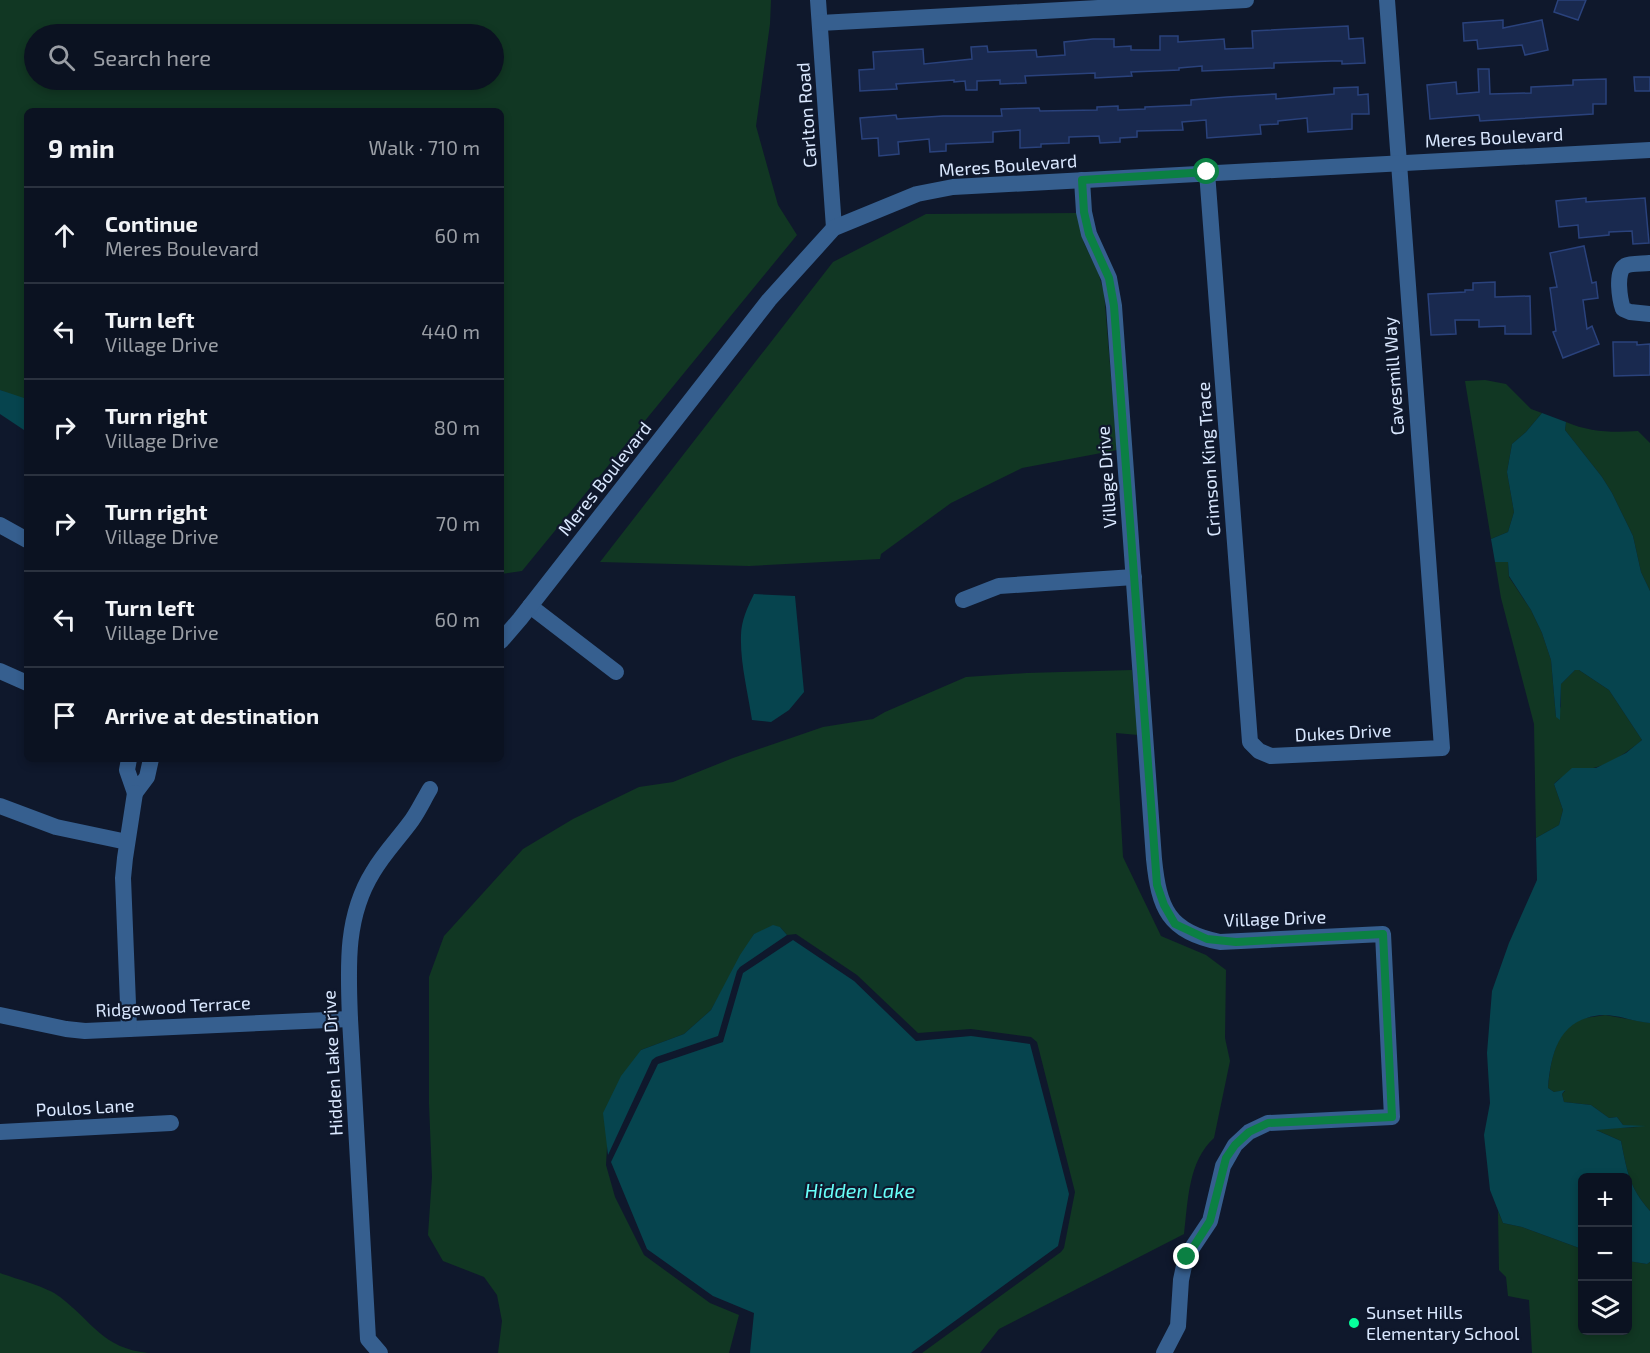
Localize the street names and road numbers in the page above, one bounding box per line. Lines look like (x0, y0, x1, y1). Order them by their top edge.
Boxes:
street label: Carlton Road (791, 62, 821, 169)
street label: Meres Boulevard (1424, 122, 1564, 152)
street label: Meres Boulevard (938, 149, 1078, 181)
street label: Cavesmill Way (1378, 316, 1408, 436)
street label: Crimson King Trace (1192, 381, 1224, 537)
street label: Meres Boulevard (553, 417, 656, 540)
street label: Village Drive (1091, 425, 1121, 529)
street label: Dukes Drive (1294, 718, 1392, 746)
street label: Village Drive (1223, 905, 1327, 931)
street label: Hidden Lake Drive (317, 990, 347, 1136)
street label: Ridgewood Terrace (95, 991, 251, 1021)
street label: Poulos Lane (35, 1093, 135, 1121)

